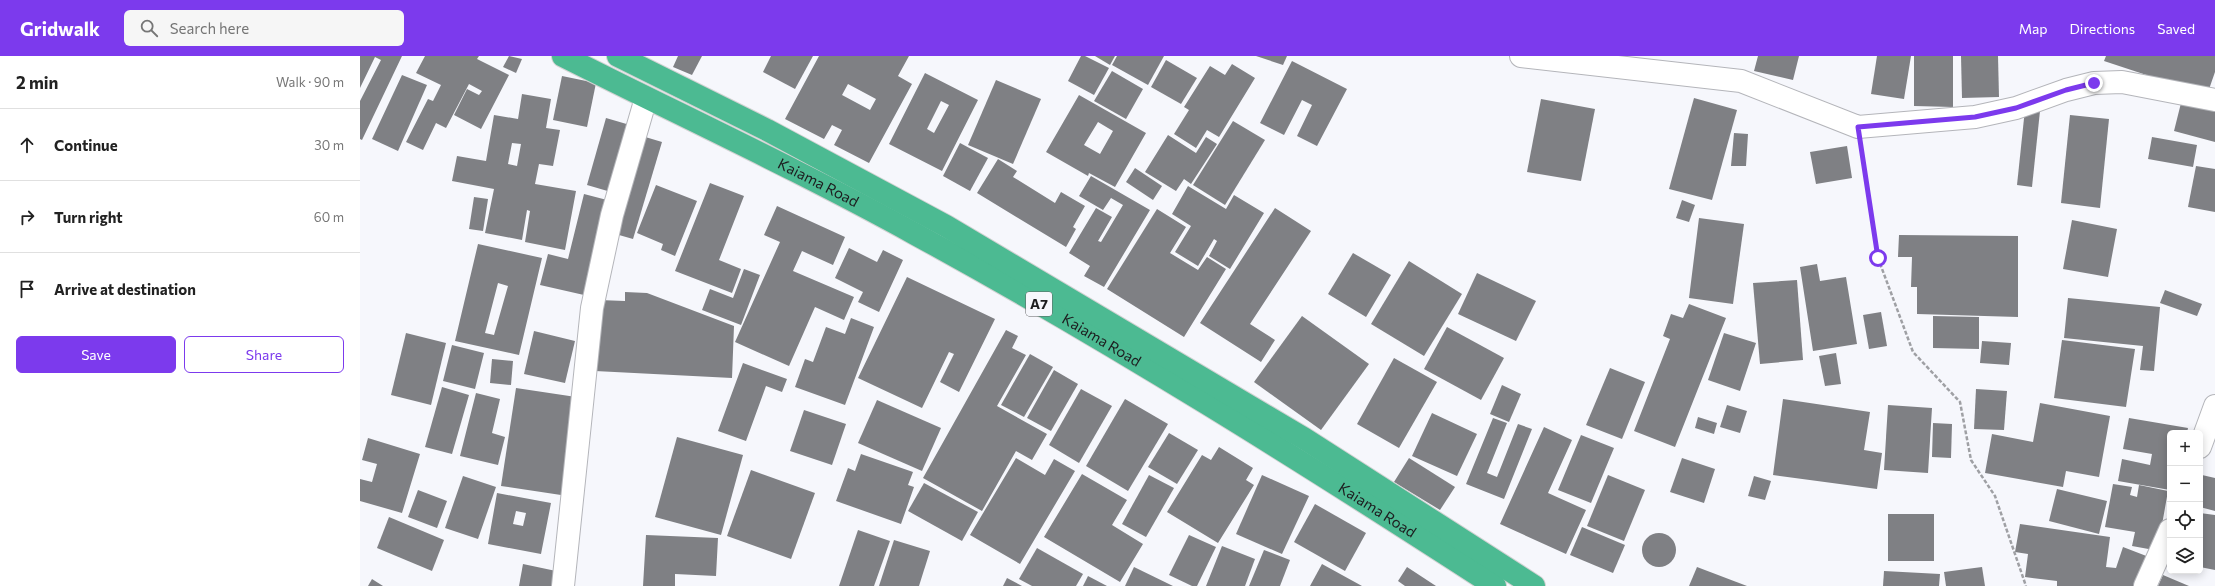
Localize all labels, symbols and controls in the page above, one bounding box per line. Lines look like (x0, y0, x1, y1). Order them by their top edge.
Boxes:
search box (124, 10, 404, 46)
text: Gridwalk (20, 17, 100, 40)
icon: search (138, 17, 160, 39)
text: Search here (170, 19, 249, 37)
text: Map (2019, 20, 2048, 37)
text: Directions (2070, 20, 2135, 37)
text: Saved (2157, 20, 2195, 37)
text: 2 min (16, 72, 58, 93)
text: Walk · 90 m (276, 74, 344, 90)
route end (2085, 74, 2103, 92)
icon: ahead (16, 134, 38, 156)
text: Continue (54, 136, 118, 154)
text: 30 m (314, 137, 344, 153)
street label: Kaiama Road (775, 154, 862, 210)
icon: right (16, 206, 38, 228)
text: Turn right (54, 208, 123, 226)
text: 60 m (314, 209, 344, 225)
route start (1869, 249, 1887, 267)
icon: arrive (16, 278, 38, 300)
text: Arrive at destination (54, 280, 196, 298)
road number: A7 (1026, 292, 1052, 316)
street label: Kaiama Road (1059, 309, 1145, 370)
button: Save (16, 336, 176, 373)
button: Share (184, 336, 344, 373)
map controls (2167, 430, 2203, 574)
button: + (2167, 430, 2203, 466)
button: − (2167, 466, 2203, 502)
street label: Kaiama Road (1335, 478, 1420, 541)
button: locate (2167, 502, 2203, 538)
button: layers (2167, 538, 2203, 574)

